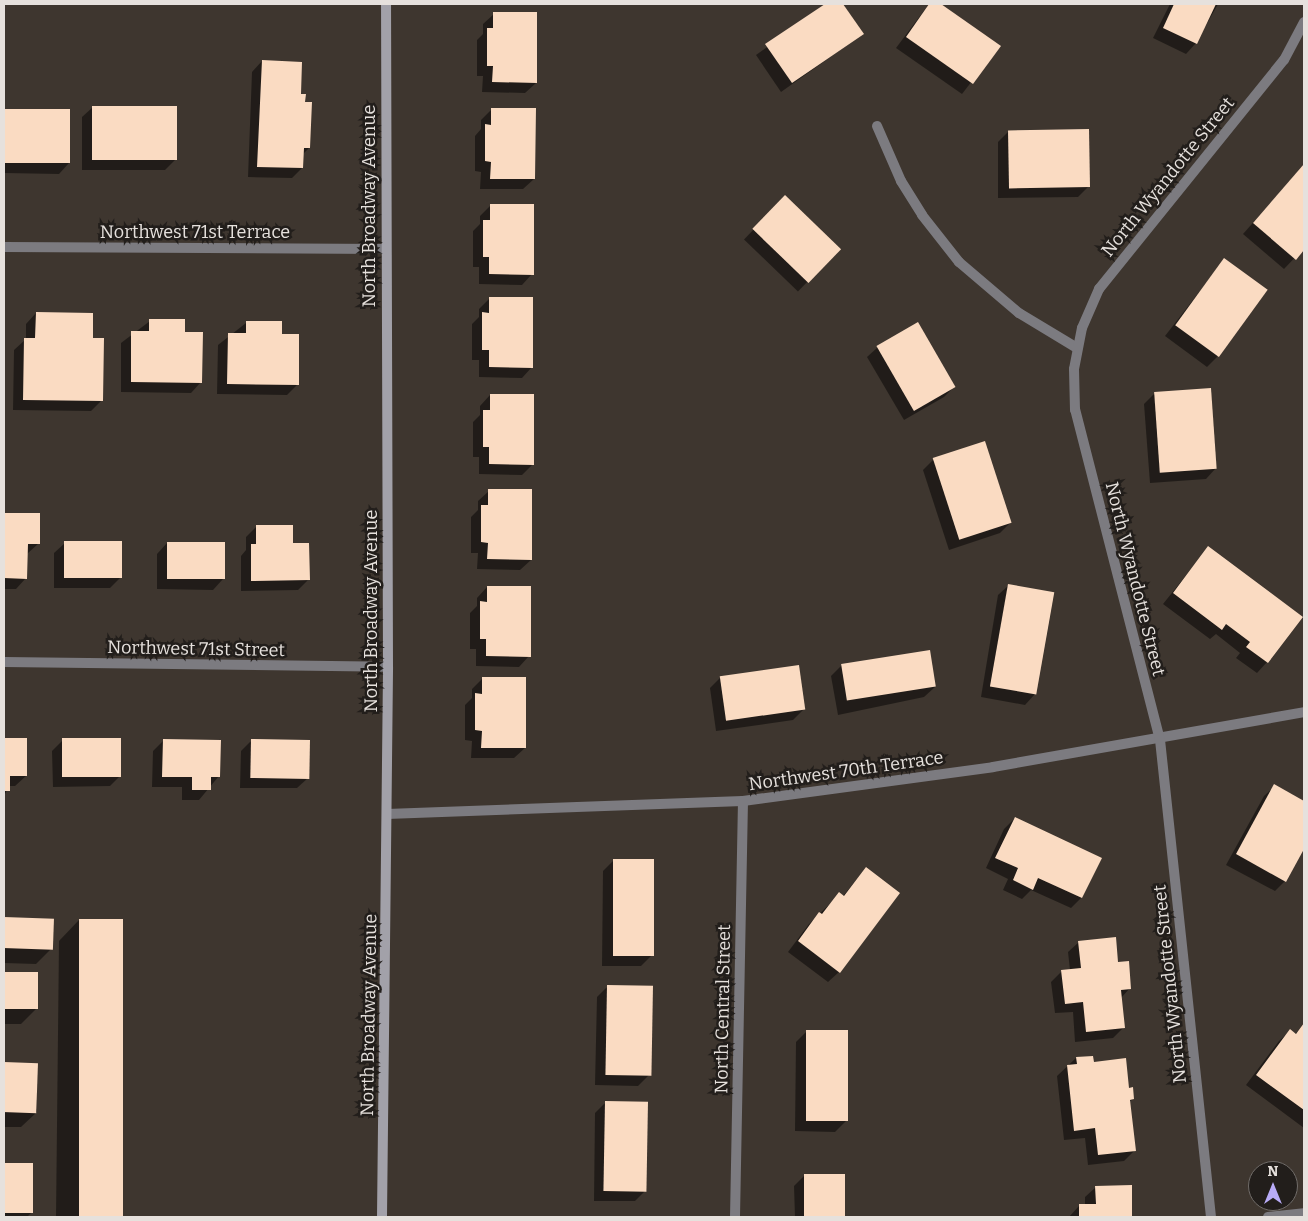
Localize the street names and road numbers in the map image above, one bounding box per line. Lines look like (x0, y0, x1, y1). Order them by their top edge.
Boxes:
street label: North Wyandotte Street (1097, 93, 1239, 261)
street label: North Broadway Avenue (358, 105, 380, 307)
street label: Northwest 71st Terrace (100, 221, 290, 243)
street label: North Wyandotte Street (1100, 480, 1170, 678)
street label: North Broadway Avenue (360, 510, 382, 712)
street label: Northwest 71st Street (107, 637, 285, 661)
street label: Northwest 70th Terrace (747, 747, 945, 795)
street label: North Wyandotte Street (1149, 884, 1191, 1084)
street label: North Broadway Avenue (356, 914, 382, 1116)
street label: North Central Street (711, 924, 735, 1094)

